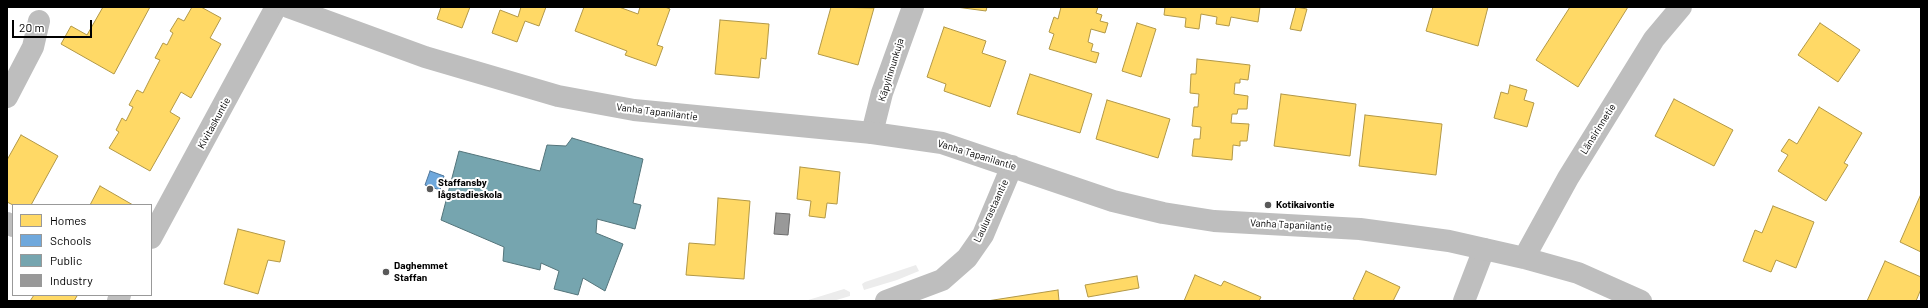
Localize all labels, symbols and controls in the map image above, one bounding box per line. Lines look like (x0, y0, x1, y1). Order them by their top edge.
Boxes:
scale bar (14, 12, 94, 38)
text: 20 m (19, 20, 45, 34)
street label: Käpylinnunkuja (876, 37, 906, 103)
street label: Kivitaskuntie (195, 95, 233, 151)
street label: Vanha Tapanilantie (616, 101, 698, 123)
street label: Länsirinnetie (1578, 102, 1618, 156)
street label: Vanha Tapanilantie (936, 137, 1018, 173)
place label: Staffansby lågstadieskola (438, 177, 502, 200)
street label: Laulurastaantie (971, 178, 1011, 244)
marker: Staffansby lågstadieskola (425, 184, 435, 194)
place label: Kotikaivontie (1276, 199, 1334, 211)
marker: Kotikaivontie (1263, 200, 1273, 210)
legend (12, 204, 152, 296)
text: Homes (50, 213, 86, 227)
street label: Vanha Tapanilantie (1250, 217, 1332, 233)
text: Schools (50, 233, 91, 247)
text: Public (50, 253, 82, 267)
place label: Daghemmet Staffan (394, 260, 448, 284)
marker: Daghemmet Staffan (381, 267, 391, 277)
text: Industry (50, 273, 93, 287)

